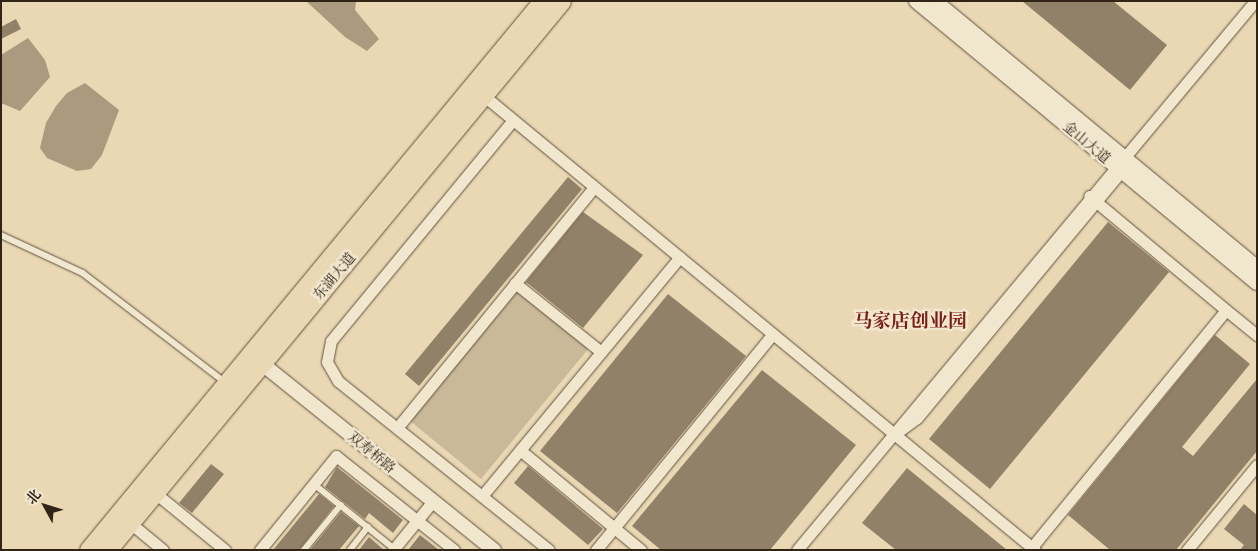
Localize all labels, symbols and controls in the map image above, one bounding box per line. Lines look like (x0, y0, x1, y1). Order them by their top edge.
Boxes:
street label: 金山大道 (1060, 118, 1114, 166)
street label: 东湖大道 (310, 249, 358, 303)
district label: 马家店创业园 (853, 310, 967, 332)
street label: 双寿桥路 (345, 428, 399, 476)
north arrow (20, 481, 70, 531)
text: 北 (22, 485, 45, 508)

